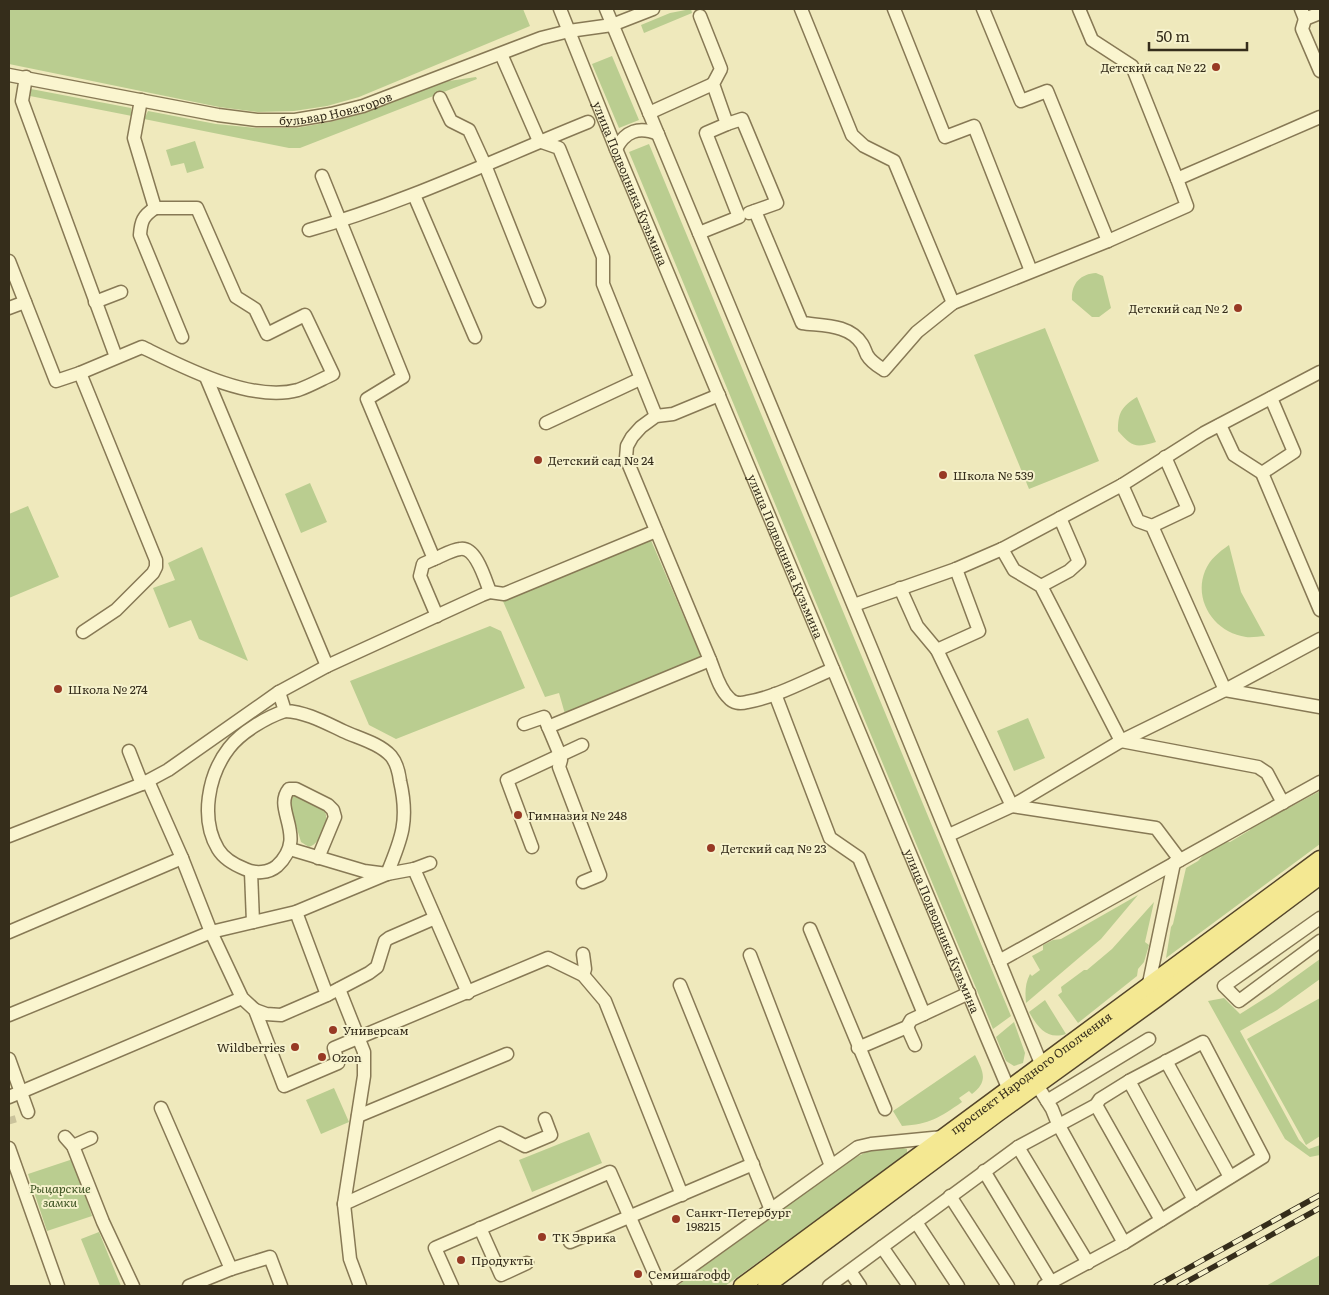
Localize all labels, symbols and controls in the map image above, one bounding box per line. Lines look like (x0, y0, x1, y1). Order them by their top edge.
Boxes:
scale bar (1149, 20, 1246, 52)
text: 50 m (1156, 24, 1190, 47)
place label: Детский сад № 22 (1101, 58, 1206, 76)
marker: Детский сад № 22 (1210, 61, 1222, 73)
street label: бульвар Новаторов (279, 87, 395, 129)
street label: улица Подводника Кузьмина (589, 98, 673, 269)
place label: Детский сад № 2 (1129, 299, 1228, 317)
marker: Детский сад № 2 (1232, 302, 1244, 314)
place label: Детский сад № 24 (548, 451, 654, 469)
marker: Детский сад № 24 (532, 454, 544, 466)
place label: Школа № 539 (953, 466, 1034, 484)
marker: Школа № 539 (937, 469, 949, 481)
street label: улица Подводника Кузьмина (744, 471, 828, 642)
place label: Школа № 274 (68, 680, 148, 698)
marker: Школа № 274 (52, 683, 64, 695)
place label: Гимназия № 248 (528, 806, 627, 824)
marker: Гимназия № 248 (512, 809, 524, 821)
place label: Детский сад № 23 (721, 839, 827, 857)
marker: Детский сад № 23 (705, 842, 717, 854)
street label: улица Подводника Кузьмина (900, 846, 985, 1016)
street label: проспект Народного Ополчения (946, 1007, 1115, 1138)
place label: Универсам (343, 1021, 409, 1039)
marker: Универсам (327, 1024, 339, 1036)
place label: Wildberries (217, 1038, 286, 1056)
marker: Wildberries (289, 1041, 301, 1053)
place label: Ozon (332, 1048, 362, 1066)
marker: Ozon (316, 1051, 328, 1063)
park label: Рыцарские замки (29, 1179, 91, 1211)
place label: Санкт-Петербург 198215 (686, 1203, 791, 1235)
marker: Санкт-Петербург 198215 (670, 1213, 682, 1225)
place label: ТК Эврика (552, 1228, 616, 1246)
marker: ТК Эврика (536, 1231, 548, 1243)
place label: Продукты (471, 1251, 533, 1269)
marker: Продукты (455, 1254, 467, 1266)
place label: Семишагофф (648, 1265, 731, 1283)
marker: Семишагофф (632, 1268, 644, 1280)

